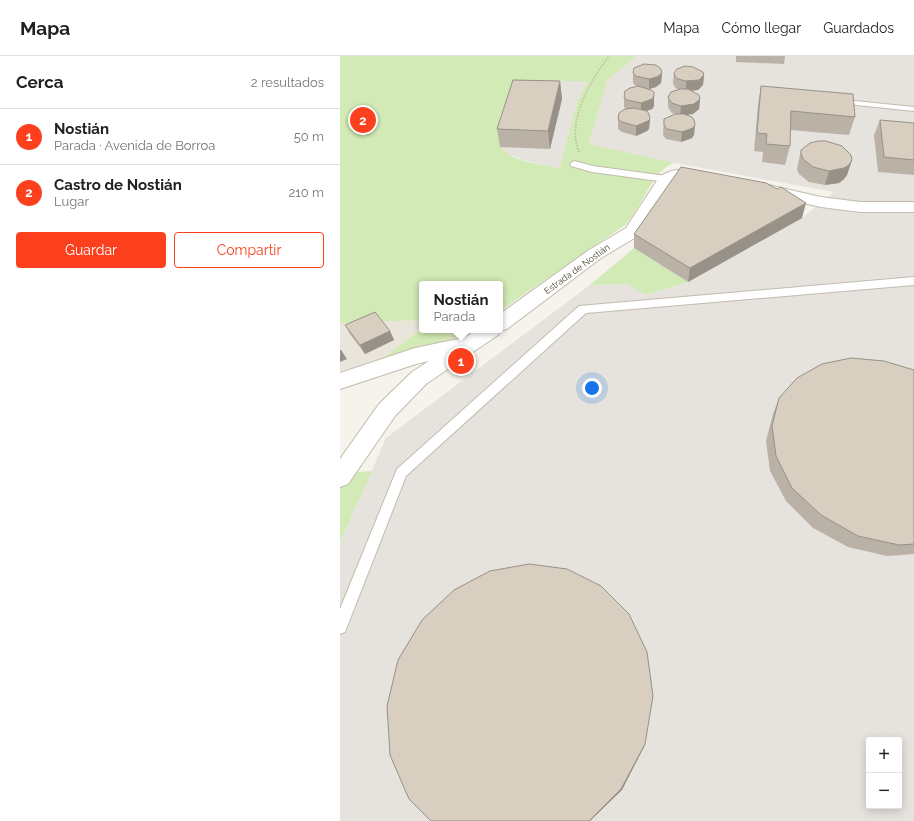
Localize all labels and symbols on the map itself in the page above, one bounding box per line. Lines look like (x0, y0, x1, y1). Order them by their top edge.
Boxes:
pin: 2 (350, 105, 376, 135)
street label: Estrada de Nostián (542, 242, 612, 296)
pin: 1 (448, 346, 474, 376)
your location (582, 378, 602, 398)

